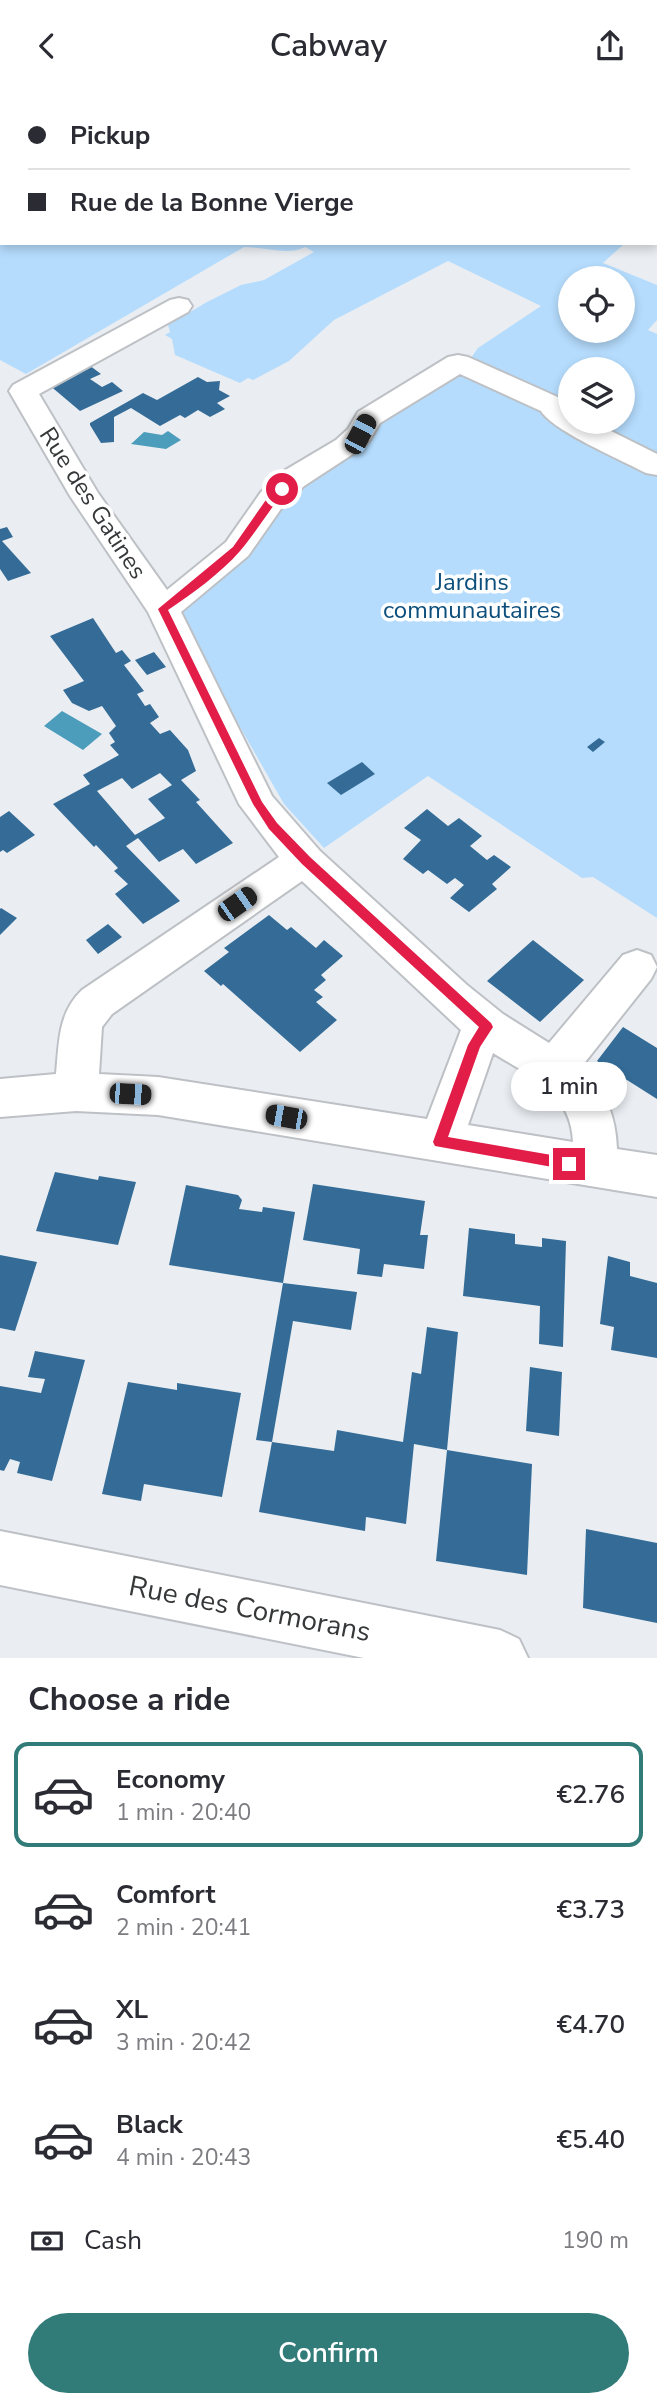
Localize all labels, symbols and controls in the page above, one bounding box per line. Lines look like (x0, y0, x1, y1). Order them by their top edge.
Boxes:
text: Cabway (270, 24, 387, 67)
icon: back (28, 27, 66, 65)
icon: share (591, 27, 629, 65)
text: Pickup (70, 118, 150, 153)
text: Rue de la Bonne Vierge (70, 185, 354, 220)
map controls (558, 266, 635, 434)
button: locate (558, 266, 635, 343)
button: layers (558, 357, 635, 434)
car (341, 411, 380, 457)
street label: Rue des Gatines (32, 421, 154, 585)
route start (266, 473, 298, 505)
park label: Jardins communautaires (383, 566, 561, 626)
car (214, 883, 261, 925)
callout: 1 min (511, 1063, 627, 1111)
text: 1 min (540, 1071, 598, 1102)
car (109, 1082, 152, 1106)
car (264, 1103, 309, 1131)
route end (553, 1148, 585, 1180)
street label: Rue des Cormorans (126, 1567, 374, 1651)
text: Choose a ride (28, 1678, 230, 1721)
text: Economy (116, 1762, 225, 1797)
icon: car (32, 1763, 95, 1826)
text: €2.76 (556, 1777, 625, 1812)
text: 1 min · 20:40 (116, 1797, 251, 1828)
text: Comfort (116, 1877, 216, 1912)
icon: car (32, 1878, 95, 1941)
text: €3.73 (556, 1892, 625, 1927)
text: 2 min · 20:41 (116, 1912, 251, 1943)
text: XL (116, 1992, 148, 2027)
icon: car (32, 1993, 95, 2056)
text: €4.70 (556, 2007, 625, 2042)
text: 3 min · 20:42 (116, 2027, 251, 2058)
text: Black (116, 2107, 183, 2142)
icon: car (32, 2108, 95, 2171)
text: €5.40 (556, 2122, 625, 2157)
text: 4 min · 20:43 (116, 2142, 251, 2173)
icon: cash (28, 2222, 66, 2260)
text: Cash (84, 2223, 142, 2258)
text: 190 m (562, 2225, 629, 2256)
button: Confirm (28, 2313, 629, 2393)

